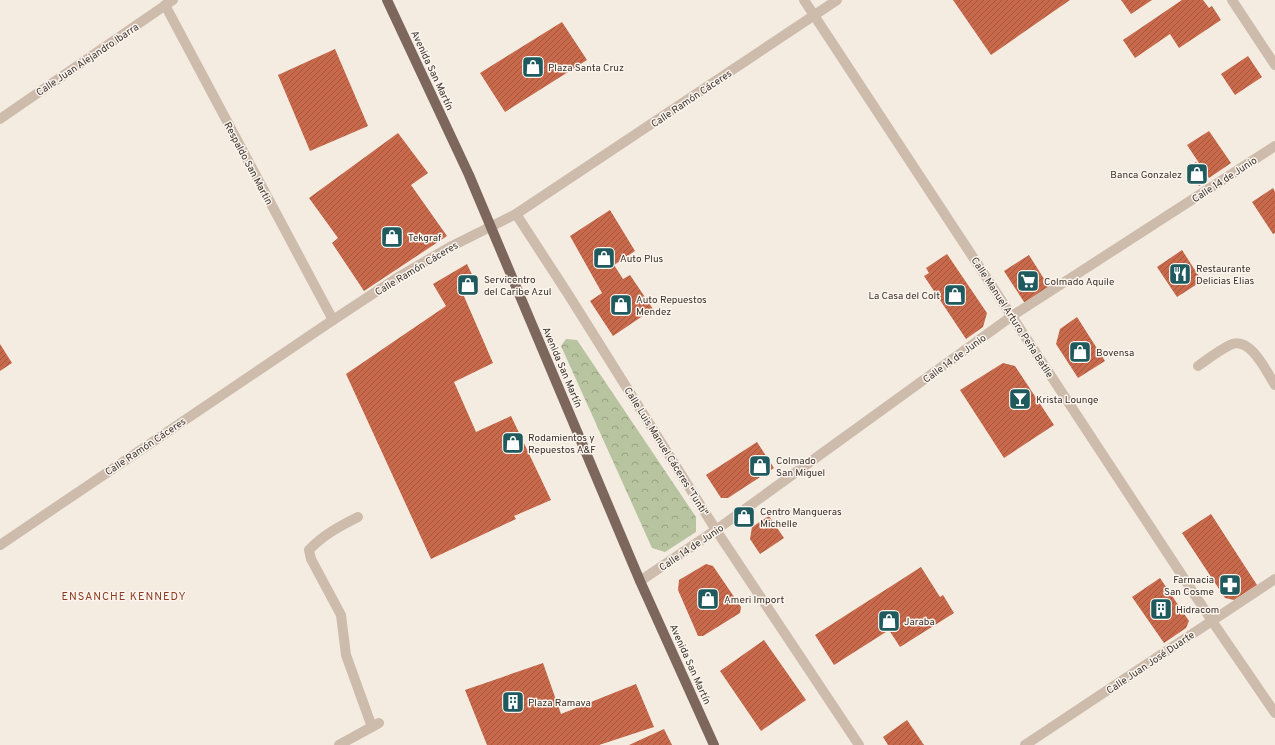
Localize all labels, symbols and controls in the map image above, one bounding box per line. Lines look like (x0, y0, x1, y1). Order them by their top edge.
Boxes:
street label: Calle Juan Alejandro lbarra (34, 21, 142, 99)
street label: Avenida San Martín (407, 29, 456, 113)
shop icon: Plaza Santa Cruz (520, 54, 546, 80)
place label: Plaza Santa Cruz (548, 62, 624, 75)
street label: Calle Ramón Cáceres (649, 67, 735, 131)
street label: Respaldo San Martin (220, 120, 275, 207)
street label: Calle 14 de Junio (1190, 154, 1260, 206)
shop icon: Banca Gonzalez (1184, 161, 1210, 187)
place label: Banca Gonzalez (1110, 169, 1182, 182)
shop icon: Tekgraf (379, 224, 405, 250)
place label: Tekgraf (408, 232, 442, 245)
street label: Calle Ramón Cáceres (373, 239, 461, 299)
shop icon: Auto Plus (591, 245, 617, 271)
place label: Auto Plus (620, 253, 664, 266)
street label: Calle Manuel Arturo Peña Batlle (968, 255, 1056, 381)
restaurant icon: Restaurante Delicias Elias (1167, 261, 1193, 287)
place label: Restaurante Delicias Elias (1196, 263, 1255, 288)
supermarket icon: Colmado Aquile (1015, 268, 1041, 294)
shop icon: Servicentro del Caribe Azul (455, 272, 481, 298)
place label: Servicentro del Caribe Azul (484, 274, 551, 299)
place label: Colmado Aquile (1044, 276, 1114, 289)
shop icon: La Casa del Colt (942, 282, 968, 308)
place label: La Casa del Colt (868, 290, 940, 303)
shop icon: Auto Repuestos Mendez (608, 292, 634, 318)
place label: Auto Repuestos Mendez (636, 294, 707, 319)
street label: Avenida San Martín (539, 325, 585, 410)
street label: Calle 14 de Junio (921, 332, 989, 387)
shop icon: Bovensa (1067, 339, 1093, 365)
place label: Bovensa (1096, 347, 1134, 360)
street label: Calle Luis Manuel Cáceres "Tunti" (621, 385, 711, 519)
bar icon: Krista Lounge (1007, 386, 1033, 412)
place label: Krista Lounge (1036, 394, 1098, 407)
street label: Calle Ramón Cáceres (103, 415, 189, 479)
shop icon: Rodamientos y Repuestos A&F (500, 430, 526, 456)
place label: Rodamientos y Repuestos A&F (528, 432, 596, 457)
shop icon: Colmado San Miguel (747, 453, 773, 479)
place label: Colmado San Miguel (776, 455, 825, 480)
shop icon: Centro Mangueras Michelle (731, 504, 757, 530)
place label: Centro Mangueras Michelle (760, 506, 842, 531)
street label: Calle 14 de Junio (657, 522, 727, 575)
pharmacy icon: Farmacia San Cosme (1217, 572, 1243, 598)
place label: Farmacia San Cosme (1164, 574, 1214, 599)
shop icon: Ameri Import (695, 586, 721, 612)
district label: ENSANCHE KENNEDY (61, 590, 187, 604)
place label: Ameri Import (724, 594, 784, 607)
building icon: Hidracom (1148, 596, 1174, 622)
place label: Hidracom (1176, 604, 1219, 617)
shop icon: Jaraba (876, 608, 902, 634)
place label: Jaraba (904, 616, 935, 629)
street label: Avenida San Martín (666, 622, 713, 707)
street label: Calle Juan José Duarte (1104, 629, 1197, 698)
building icon: Plaza Ramava (500, 689, 526, 715)
place label: Plaza Ramava (528, 697, 591, 710)

